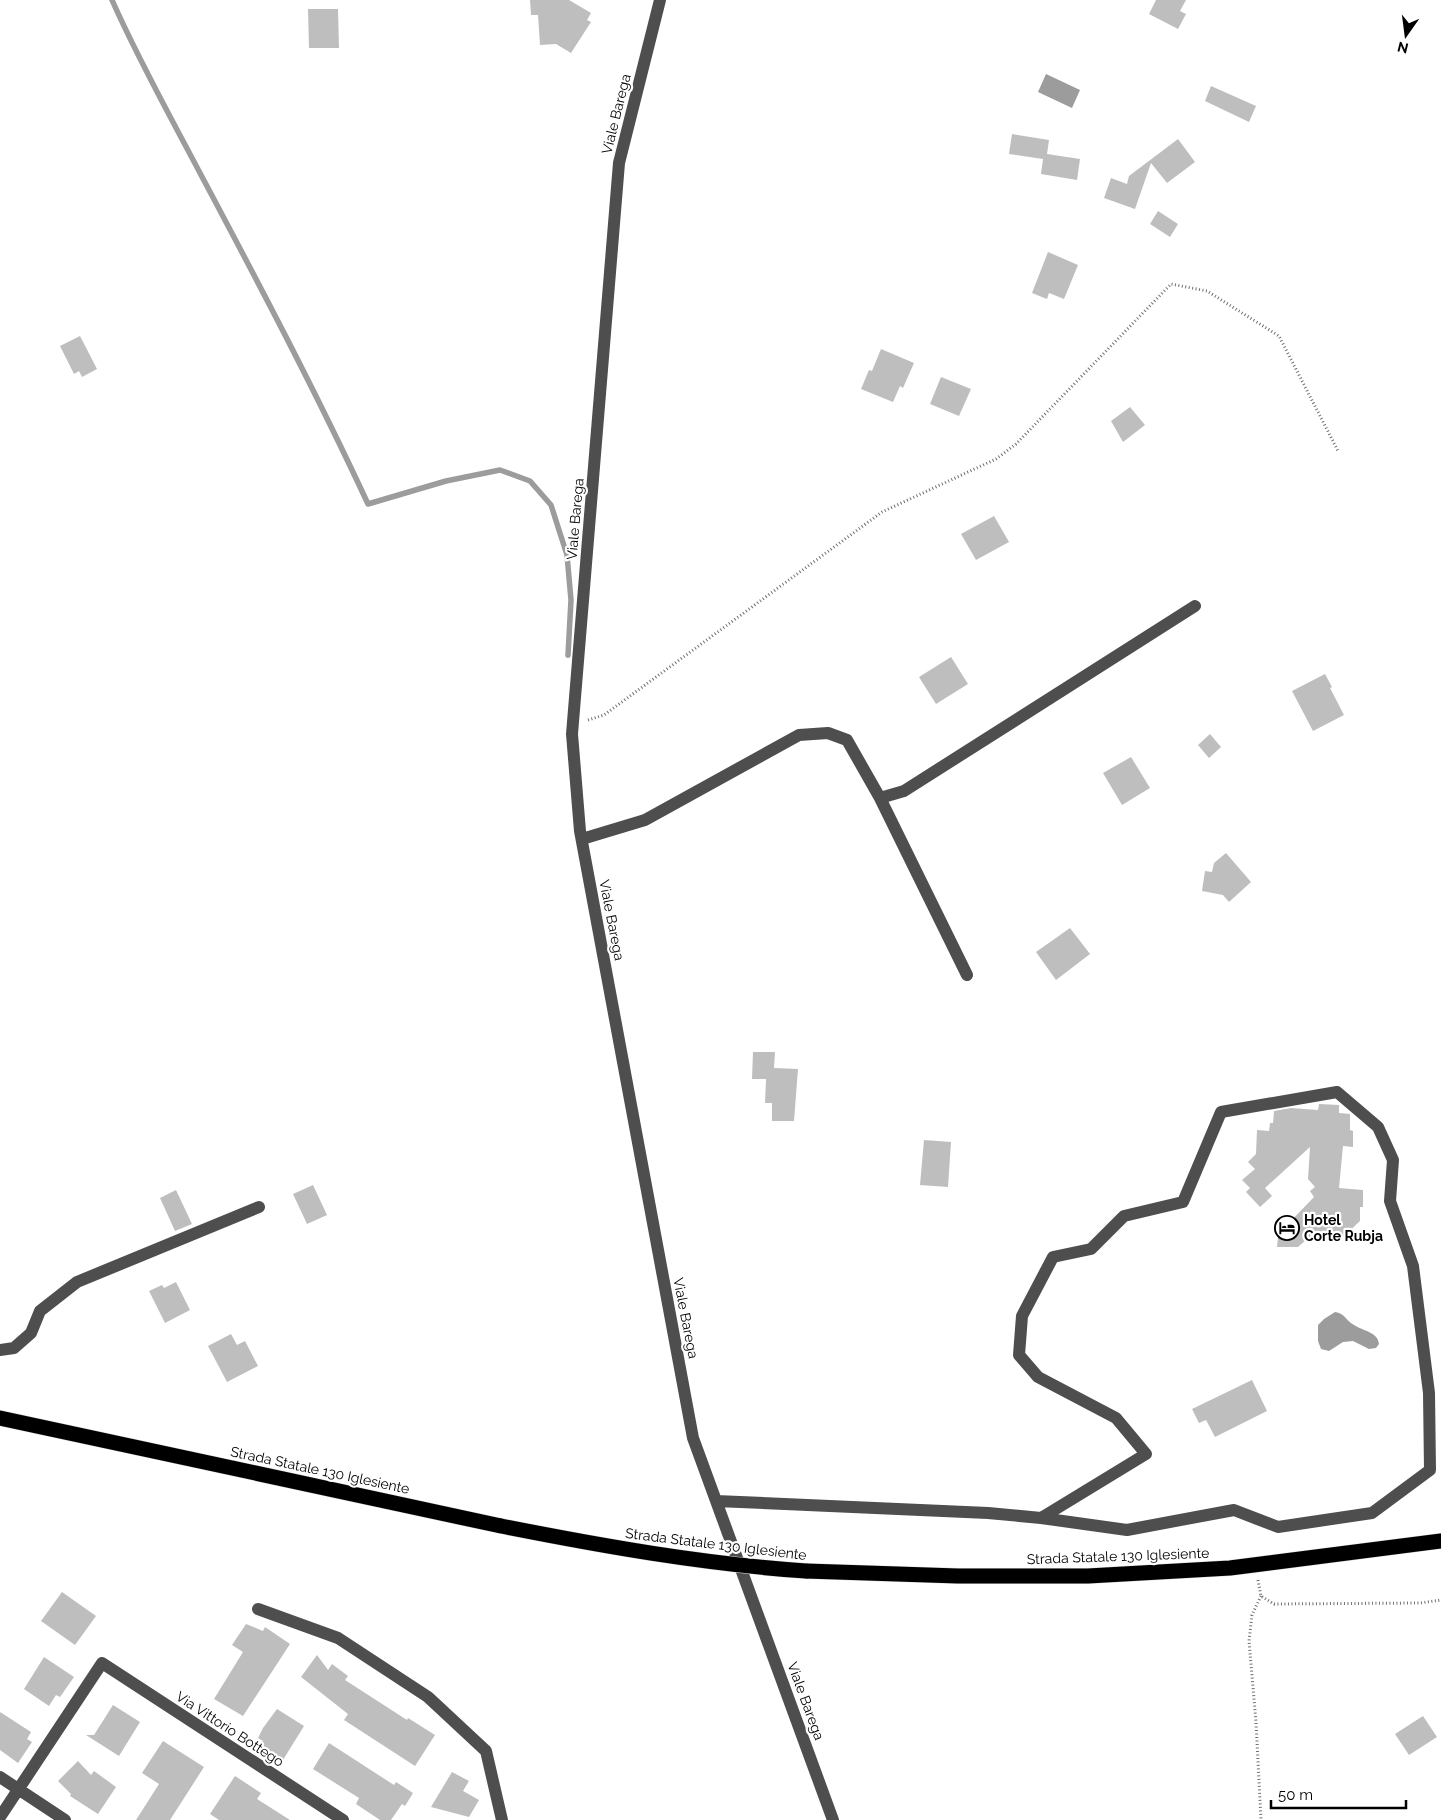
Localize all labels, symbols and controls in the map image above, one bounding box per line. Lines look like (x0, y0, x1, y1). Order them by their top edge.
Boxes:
north arrow (1381, 10, 1431, 60)
text: N (1396, 39, 1410, 57)
street label: Viale Barega (598, 72, 634, 156)
street label: Viale Barega (563, 477, 587, 561)
street label: Viale Barega (596, 878, 628, 962)
place label: Hotel Corte Rubja (1304, 1212, 1383, 1244)
hotel icon: Hotel Corte Rubja (1274, 1215, 1300, 1241)
street label: Viale Barega (670, 1276, 702, 1360)
street label: Strada Statale 130 Iglesiente (229, 1443, 411, 1497)
street label: Strada Statale 130 Iglesiente (624, 1525, 808, 1563)
street label: Strada Statale 130 Iglesiente (1026, 1545, 1210, 1567)
street label: Viale Barega (784, 1660, 828, 1742)
street label: Via Vittorio Bottego (173, 1688, 287, 1770)
scale bar (1271, 1778, 1406, 1810)
text: 50 m (1278, 1786, 1313, 1804)

